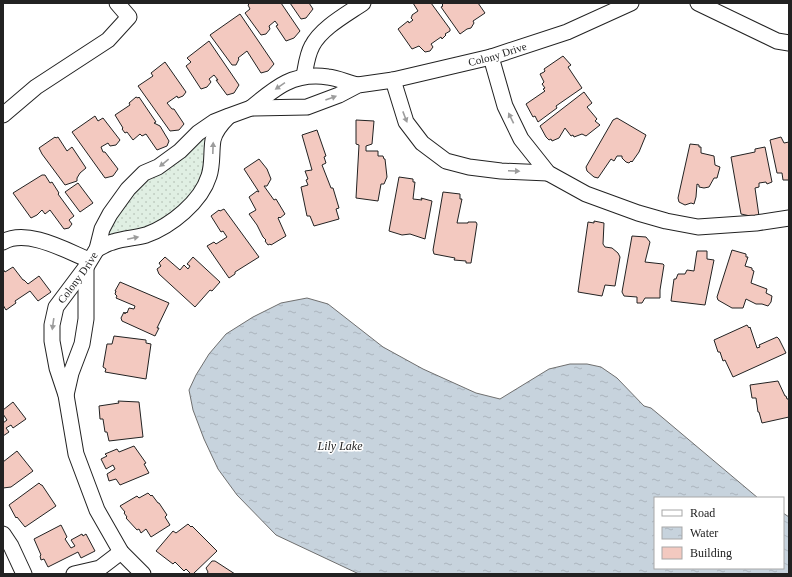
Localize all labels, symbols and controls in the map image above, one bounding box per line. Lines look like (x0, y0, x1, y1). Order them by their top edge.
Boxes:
street label: Colony Drive (467, 40, 528, 68)
one-way arrow (275, 82, 285, 90)
one-way arrow (325, 95, 337, 101)
one-way arrow (403, 112, 409, 124)
one-way arrow (508, 112, 514, 124)
one-way arrow (210, 141, 216, 154)
one-way arrow (159, 159, 170, 167)
one-way arrow (508, 168, 520, 175)
one-way arrow (127, 234, 140, 240)
street label: Colony Drive (55, 250, 100, 305)
one-way arrow (50, 318, 56, 330)
water label: Lily Lake (317, 439, 363, 453)
legend (654, 497, 784, 569)
text: Road (690, 506, 715, 520)
text: Water (690, 526, 718, 540)
text: Building (690, 546, 732, 560)

